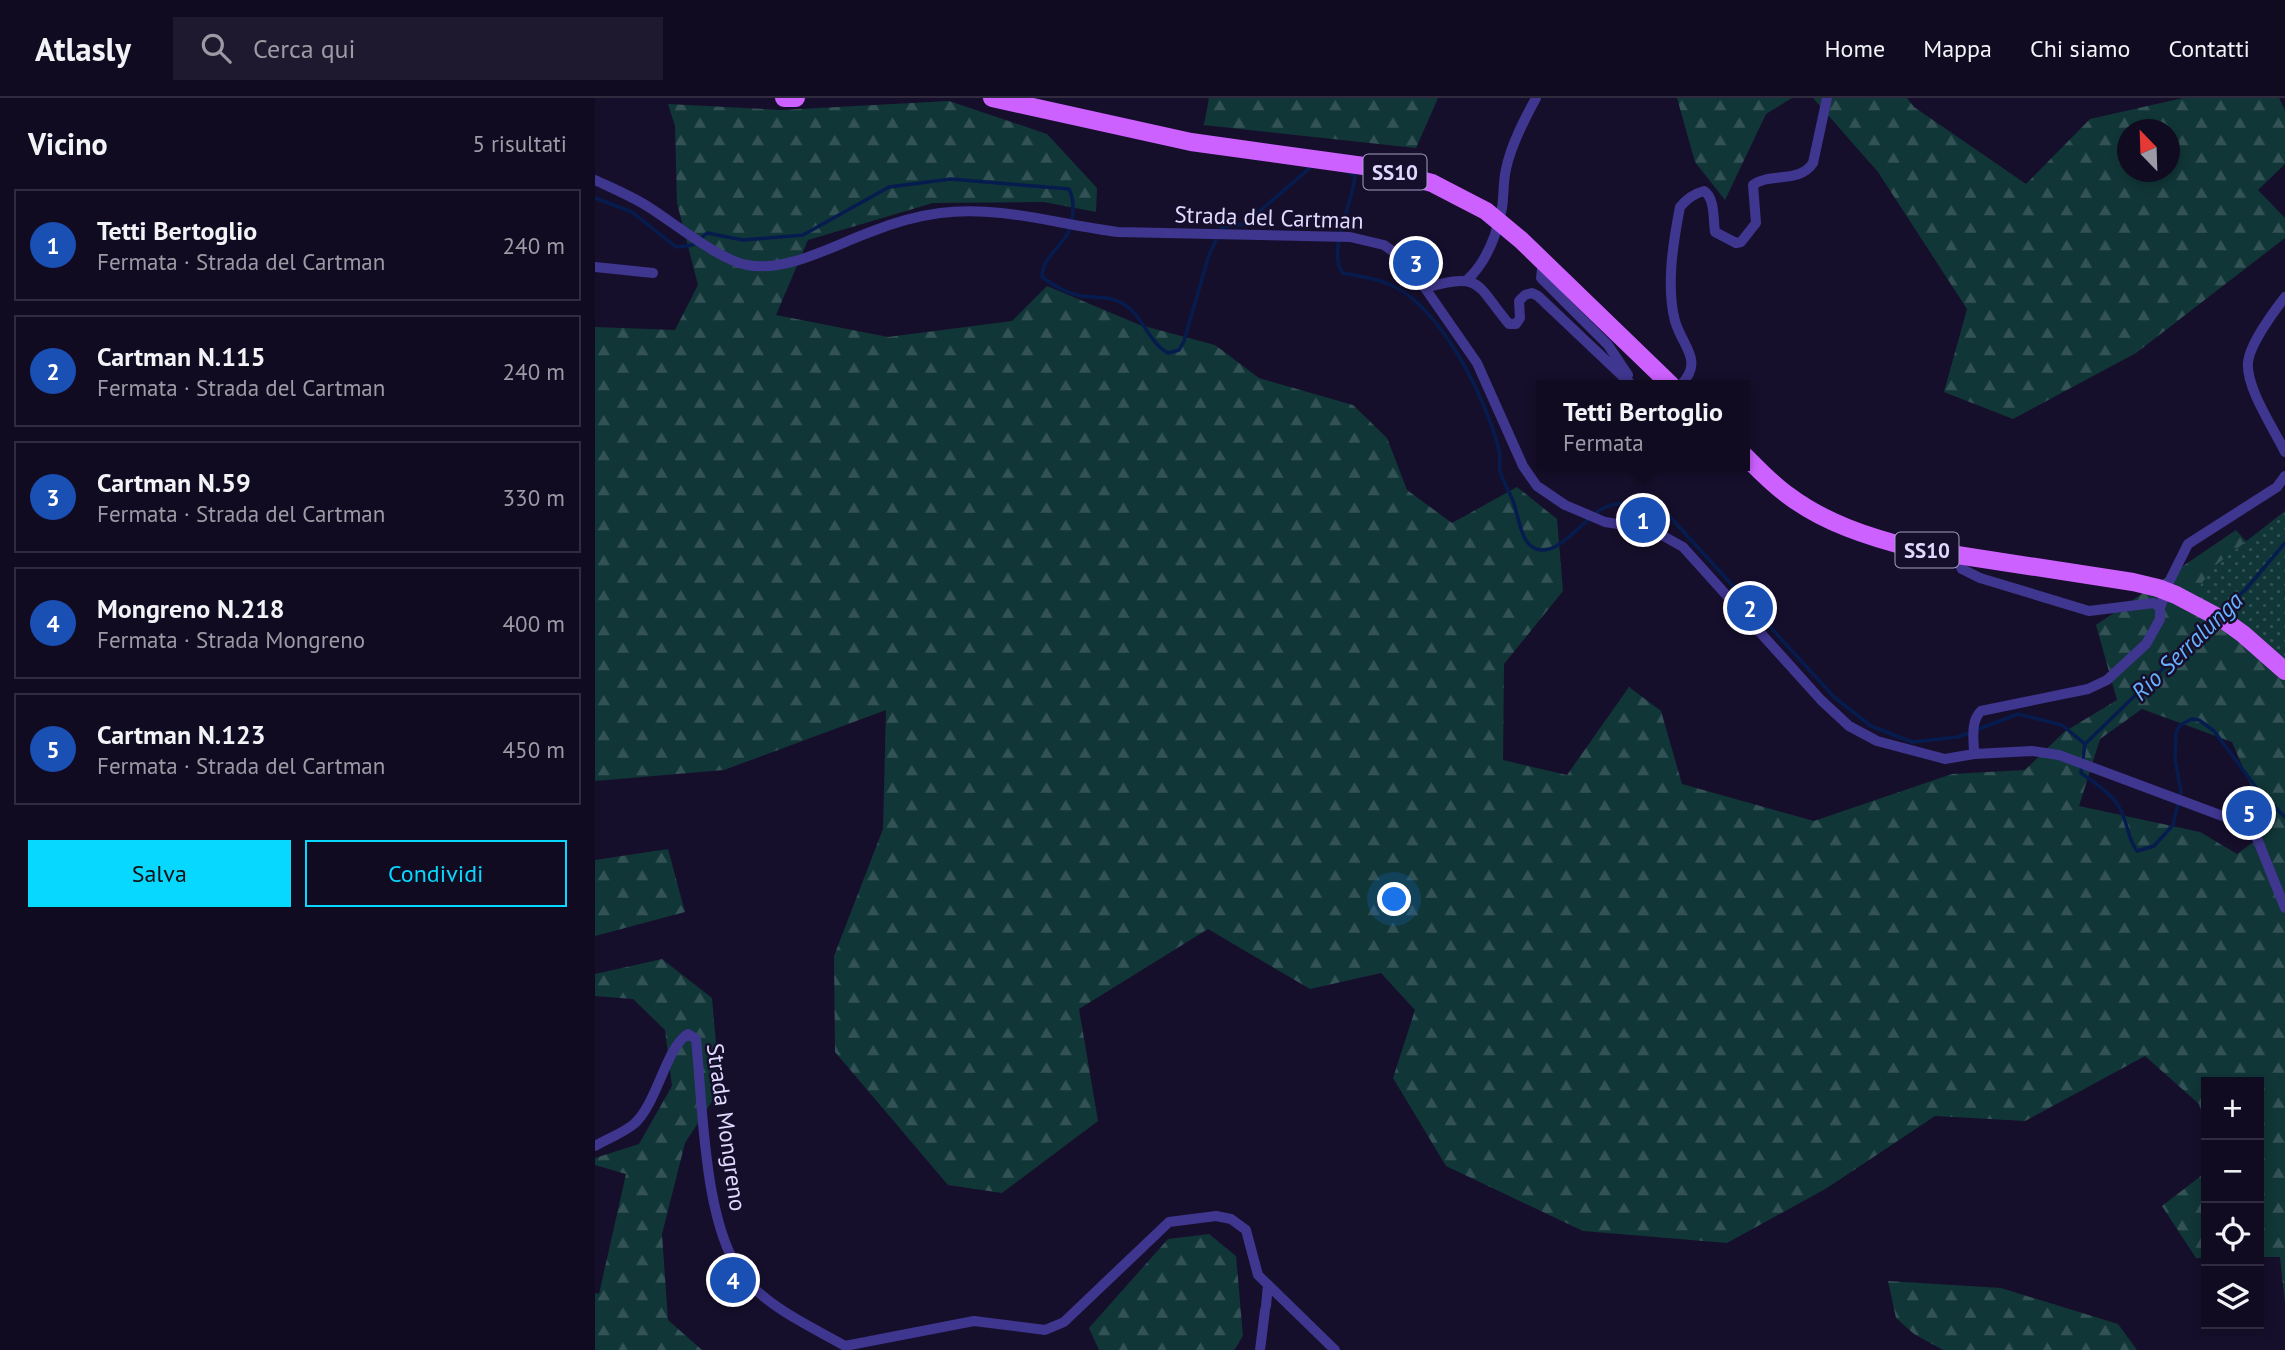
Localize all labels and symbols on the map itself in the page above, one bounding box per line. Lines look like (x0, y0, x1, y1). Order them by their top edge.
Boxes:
north arrow (2117, 119, 2180, 182)
road number: SS10 (1363, 154, 1427, 190)
street label: Strada del Cartman (1174, 199, 1364, 235)
pin: 3 (1393, 237, 1439, 289)
pin: 1 (1620, 494, 1666, 546)
road number: SS10 (1895, 532, 1959, 568)
pin: 2 (1727, 582, 1773, 634)
water label: Rio Serralunga (2125, 585, 2250, 707)
pin: 5 (2226, 787, 2272, 839)
your location (1377, 882, 1411, 916)
street label: Strada Mongreno (701, 1041, 753, 1213)
pin: 4 (710, 1254, 756, 1306)

